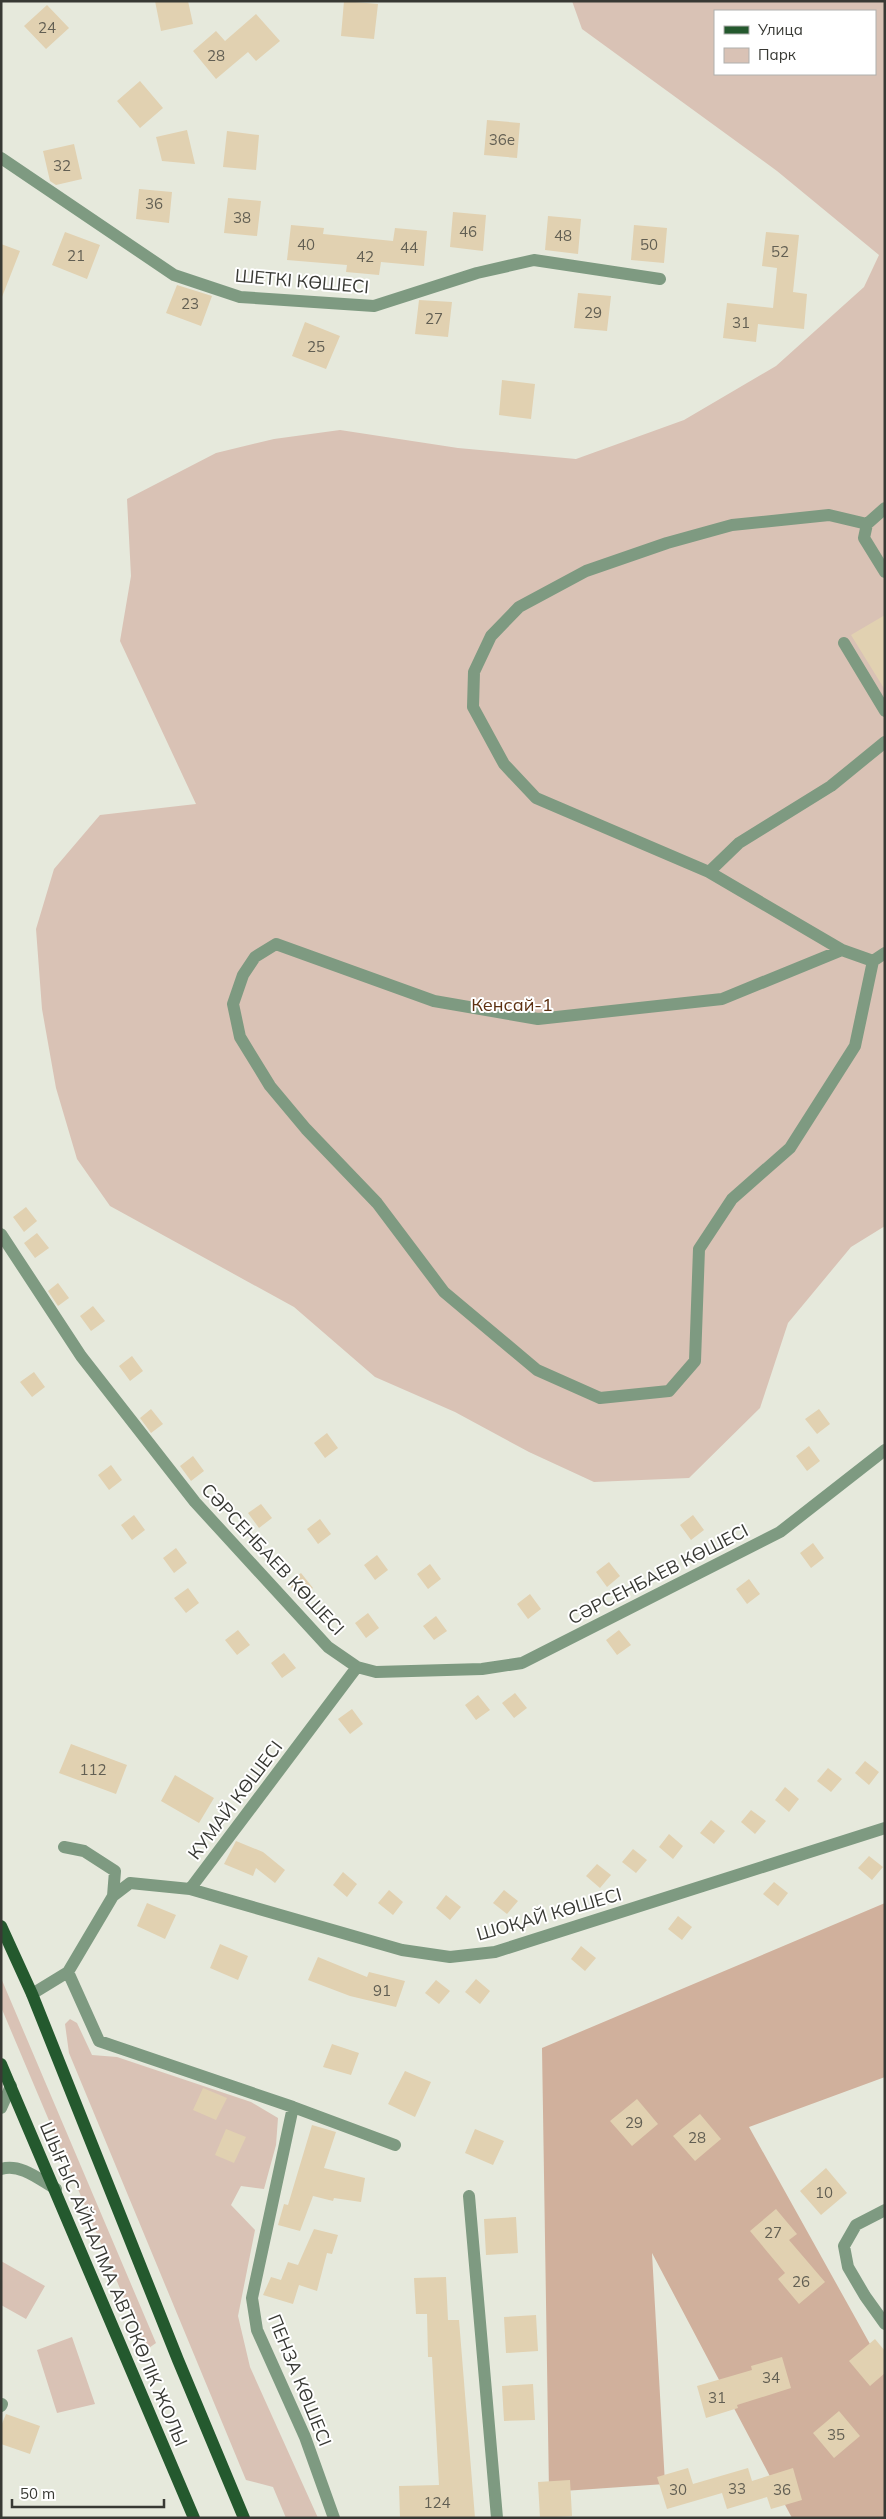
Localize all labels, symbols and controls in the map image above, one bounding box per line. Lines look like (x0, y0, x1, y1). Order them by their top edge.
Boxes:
legend (714, 10, 876, 75)
house number: 24 (38, 18, 56, 37)
text: Улица (757, 20, 803, 39)
text: Парк (758, 45, 797, 64)
house number: 28 (207, 46, 225, 65)
house number: 36е (489, 130, 515, 149)
house number: 32 (53, 156, 71, 175)
house number: 36 (145, 194, 163, 213)
house number: 38 (233, 208, 251, 227)
house number: 46 (459, 222, 477, 241)
house number: 48 (554, 226, 572, 245)
house number: 40 (297, 235, 315, 254)
house number: 50 (640, 235, 658, 254)
house number: 44 (400, 238, 418, 257)
house number: 52 (771, 242, 789, 261)
house number: 21 (67, 246, 85, 265)
house number: 42 (356, 247, 374, 266)
street label: ШЕТКІ КӨШЕСІ (234, 264, 370, 298)
house number: 23 (181, 294, 199, 313)
house number: 29 (584, 303, 602, 322)
house number: 27 (425, 309, 443, 328)
house number: 31 (732, 313, 750, 332)
house number: 25 (307, 337, 325, 356)
park label: Кенсай-1 (471, 993, 553, 1016)
street label: СӘРСЕНБАЕВ КӨШЕСІ (197, 1478, 349, 1640)
street label: СӘРСЕНБАЕВ КӨШЕСІ (564, 1518, 752, 1630)
street label: КУМАЙ КӨШЕСІ (183, 1736, 287, 1864)
house number: 112 (79, 1760, 107, 1779)
street label: ШОҚАЙ КӨШЕСІ (474, 1882, 624, 1946)
house number: 91 (373, 1981, 391, 2000)
house number: 29 (625, 2113, 643, 2132)
street label: ШЫҒЫС АЙНАЛМА АВТОКӨЛІК ЖОЛЫ (35, 2118, 193, 2450)
house number: 28 (688, 2128, 706, 2147)
house number: 10 (815, 2183, 833, 2202)
house number: 27 (764, 2223, 782, 2242)
house number: 26 (792, 2272, 810, 2291)
street label: ПЕНЗА КӨШЕСІ (263, 2311, 337, 2449)
house number: 34 (762, 2368, 780, 2387)
house number: 31 (708, 2388, 726, 2407)
house number: 35 (827, 2425, 845, 2444)
scale bar (12, 2476, 165, 2508)
house number: 33 (728, 2479, 746, 2498)
house number: 30 (669, 2480, 687, 2499)
house number: 36 (773, 2480, 791, 2499)
text: 50 m (20, 2484, 55, 2503)
house number: 124 (423, 2493, 451, 2512)

